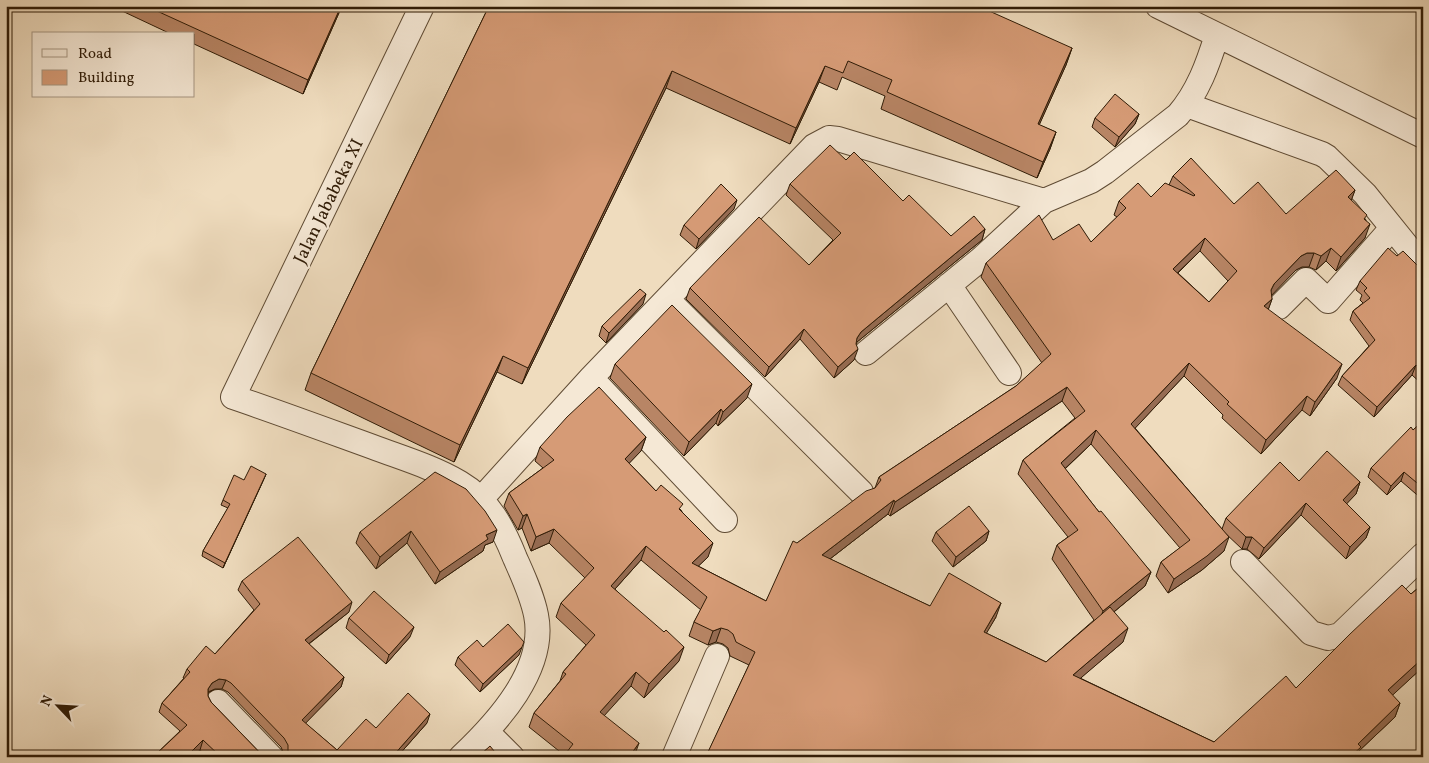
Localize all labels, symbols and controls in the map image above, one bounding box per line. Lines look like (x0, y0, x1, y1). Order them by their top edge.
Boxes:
legend (32, 32, 195, 98)
text: Road (78, 44, 112, 65)
text: Building (78, 68, 135, 89)
street label: Jalan Jababeka XI (288, 135, 370, 268)
north arrow (32, 680, 82, 730)
text: N (37, 693, 58, 710)

